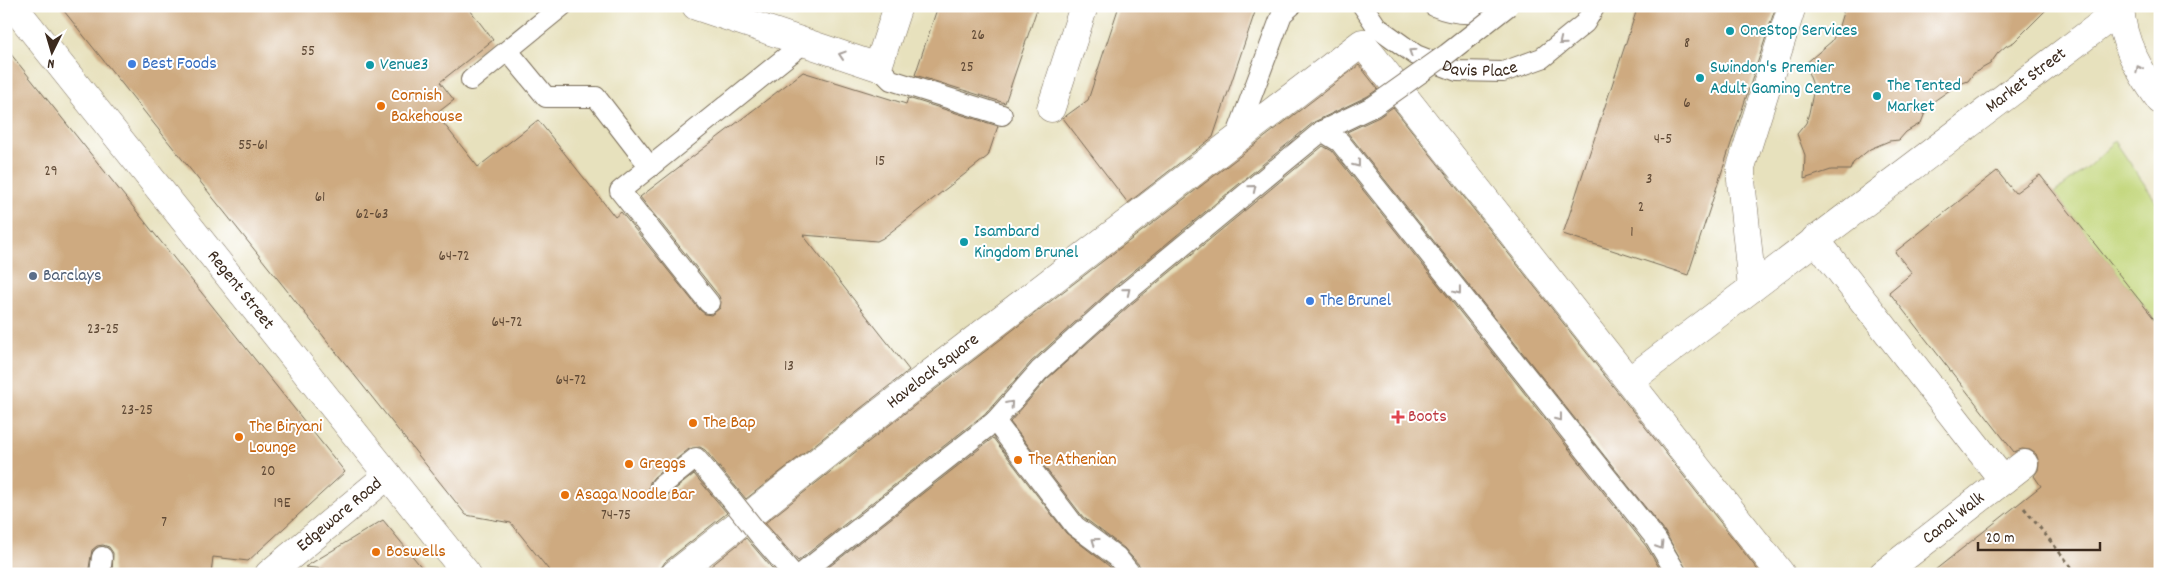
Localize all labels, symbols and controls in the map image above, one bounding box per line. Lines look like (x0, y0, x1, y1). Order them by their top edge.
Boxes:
place label: OneStop Services (1740, 19, 1858, 44)
house number: 26 (971, 25, 985, 47)
marker: OneStop Services (1724, 25, 1736, 37)
north arrow (28, 28, 78, 78)
house number: 8 (1684, 33, 1690, 55)
one-way arrow (1559, 36, 1568, 45)
house number: 55 (301, 41, 315, 63)
street label: Market Street (1981, 42, 2072, 120)
one-way arrow (1409, 48, 1418, 58)
one-way arrow (838, 50, 847, 60)
place label: Best Foods (142, 52, 217, 77)
text: N (47, 53, 55, 73)
place label: Venue3 (380, 53, 429, 78)
street label: Davis Place (1438, 54, 1521, 85)
place label: Swindon's Premier Adult Gaming Centre (1710, 56, 1851, 102)
house number: 25 (960, 57, 974, 79)
marker: Best Foods (126, 58, 138, 70)
marker: Venue3 (364, 59, 376, 71)
one-way arrow (2135, 65, 2145, 74)
marker: Swindon's Premier Adult Gaming Centre (1694, 72, 1706, 84)
place label: The Tented Market (1887, 74, 1961, 120)
place label: Cornish Bakehouse (391, 84, 463, 130)
marker: The Tented Market (1871, 90, 1883, 102)
house number: 6 (1683, 93, 1691, 115)
marker: Cornish Bakehouse (375, 100, 387, 112)
house number: 4-5 (1654, 129, 1672, 151)
house number: 55-61 (238, 135, 268, 157)
house number: 15 (875, 151, 885, 173)
one-way arrow (1351, 158, 1360, 167)
house number: 29 (44, 161, 58, 183)
house number: 3 (1646, 169, 1652, 191)
one-way arrow (1247, 185, 1256, 193)
house number: 61 (315, 187, 325, 209)
house number: 2 (1638, 197, 1644, 219)
house number: 62-63 (355, 204, 389, 226)
place label: Isambard Kingdom Brunel (974, 220, 1079, 266)
house number: 1 (1630, 222, 1634, 244)
marker: Isambard Kingdom Brunel (958, 236, 970, 248)
street label: Regent Street (201, 245, 280, 336)
house number: 64-72 (438, 246, 470, 268)
place label: Barclays (43, 264, 101, 289)
marker: Barclays (27, 270, 39, 282)
one-way arrow (1453, 285, 1461, 294)
one-way arrow (1122, 288, 1131, 297)
place label: The Brunel (1320, 289, 1392, 314)
marker: The Brunel (1304, 295, 1316, 307)
house number: 64-72 (491, 312, 523, 334)
house number: 23-25 (87, 319, 119, 341)
street label: Havelock Square (882, 328, 985, 415)
house number: 13 (784, 356, 794, 378)
house number: 64-72 (555, 370, 587, 392)
house number: 23-25 (121, 400, 153, 422)
one-way arrow (1005, 400, 1014, 409)
place label: Boots (1408, 405, 1447, 430)
place label: The Bap (703, 411, 756, 436)
marker: Boots (1392, 411, 1404, 423)
one-way arrow (1554, 412, 1562, 421)
place label: The Biryani Lounge (249, 415, 322, 461)
marker: The Bap (687, 417, 699, 429)
marker: The Biryani Lounge (233, 431, 245, 443)
place label: The Athenian (1028, 448, 1117, 473)
place label: Greggs (639, 452, 686, 477)
marker: The Athenian (1012, 454, 1024, 466)
marker: Greggs (623, 458, 635, 470)
house number: 20 (261, 461, 275, 483)
street label: Edgeware Road (291, 472, 388, 558)
place label: Asaga Noodle Bar (575, 483, 695, 508)
street label: Canal Walk (1917, 486, 1990, 551)
marker: Asaga Noodle Bar (559, 489, 571, 501)
house number: 19E (274, 493, 291, 515)
house number: 74-75 (601, 505, 631, 527)
house number: 7 (161, 512, 167, 534)
scale bar (1978, 520, 2101, 552)
text: 20 m (1986, 528, 2014, 550)
one-way arrow (1091, 538, 1101, 547)
place label: Boswells (386, 540, 446, 565)
one-way arrow (1653, 540, 1663, 549)
marker: Boswells (370, 546, 382, 558)

